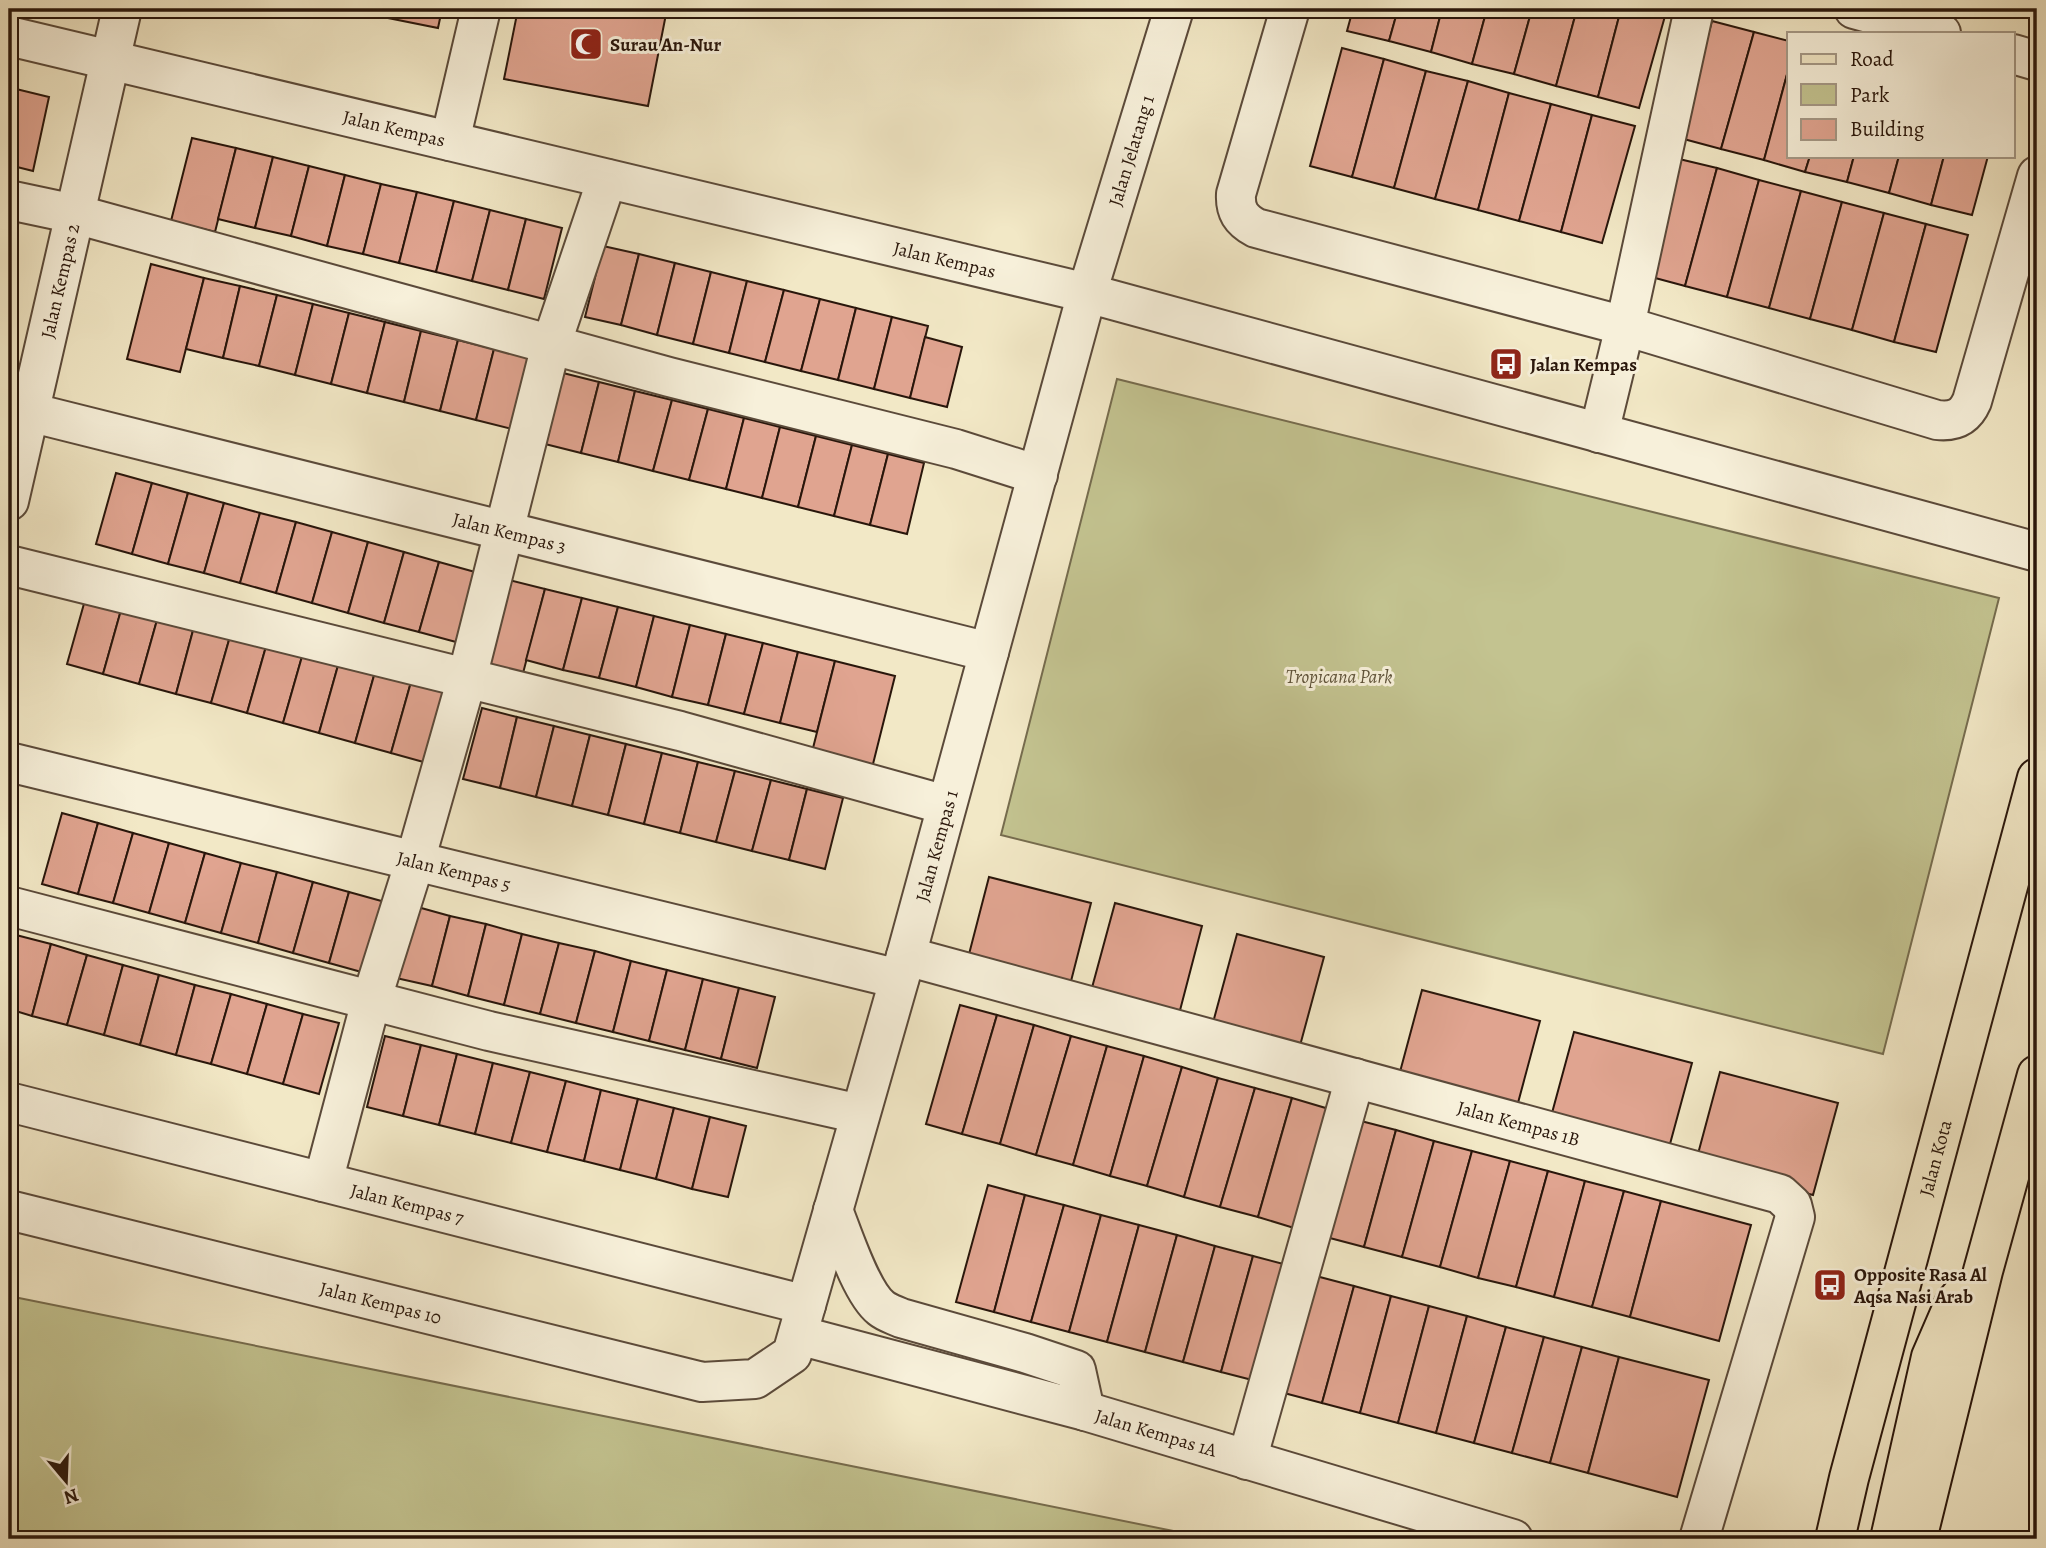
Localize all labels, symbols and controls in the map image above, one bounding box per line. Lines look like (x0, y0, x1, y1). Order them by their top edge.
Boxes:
mosque icon: Surau An-Nur (567, 25, 605, 63)
place label: Surau An-Nur (610, 32, 721, 58)
legend (1787, 32, 2014, 158)
text: Road (1850, 45, 1894, 73)
text: Park (1850, 81, 1890, 109)
street label: Jalan Jelatang 1 (1102, 92, 1161, 210)
street label: Jalan Kempas (340, 104, 448, 154)
text: Building (1850, 115, 1925, 143)
street label: Jalan Kempas 2 (35, 221, 86, 341)
street label: Jalan Kempas (891, 235, 998, 285)
bus stop icon: Jalan Kempas (1487, 345, 1525, 383)
place label: Jalan Kempas (1530, 352, 1637, 378)
street label: Jalan Kempas 3 (450, 506, 569, 560)
park label: Tropicana Park (1286, 664, 1392, 690)
street label: Jalan Kempas 1 (909, 787, 965, 905)
street label: Jalan Kempas 5 (394, 845, 513, 898)
street label: Jalan Kempas 1B (1454, 1095, 1583, 1153)
street label: Jalan Kota (1913, 1117, 1959, 1199)
street label: Jalan Kempas 7 (348, 1177, 467, 1231)
place label: Opposite Rasa Al Aqsa Nasi Arab (1853, 1262, 1987, 1310)
bus stop icon: Opposite Rasa Al Aqsa Nasi Arab (1811, 1266, 1849, 1304)
street label: Jalan Kempas 10 (317, 1276, 444, 1331)
street label: Jalan Kempas 1A (1092, 1403, 1221, 1464)
north arrow (32, 1446, 102, 1516)
text: N (60, 1482, 82, 1511)

